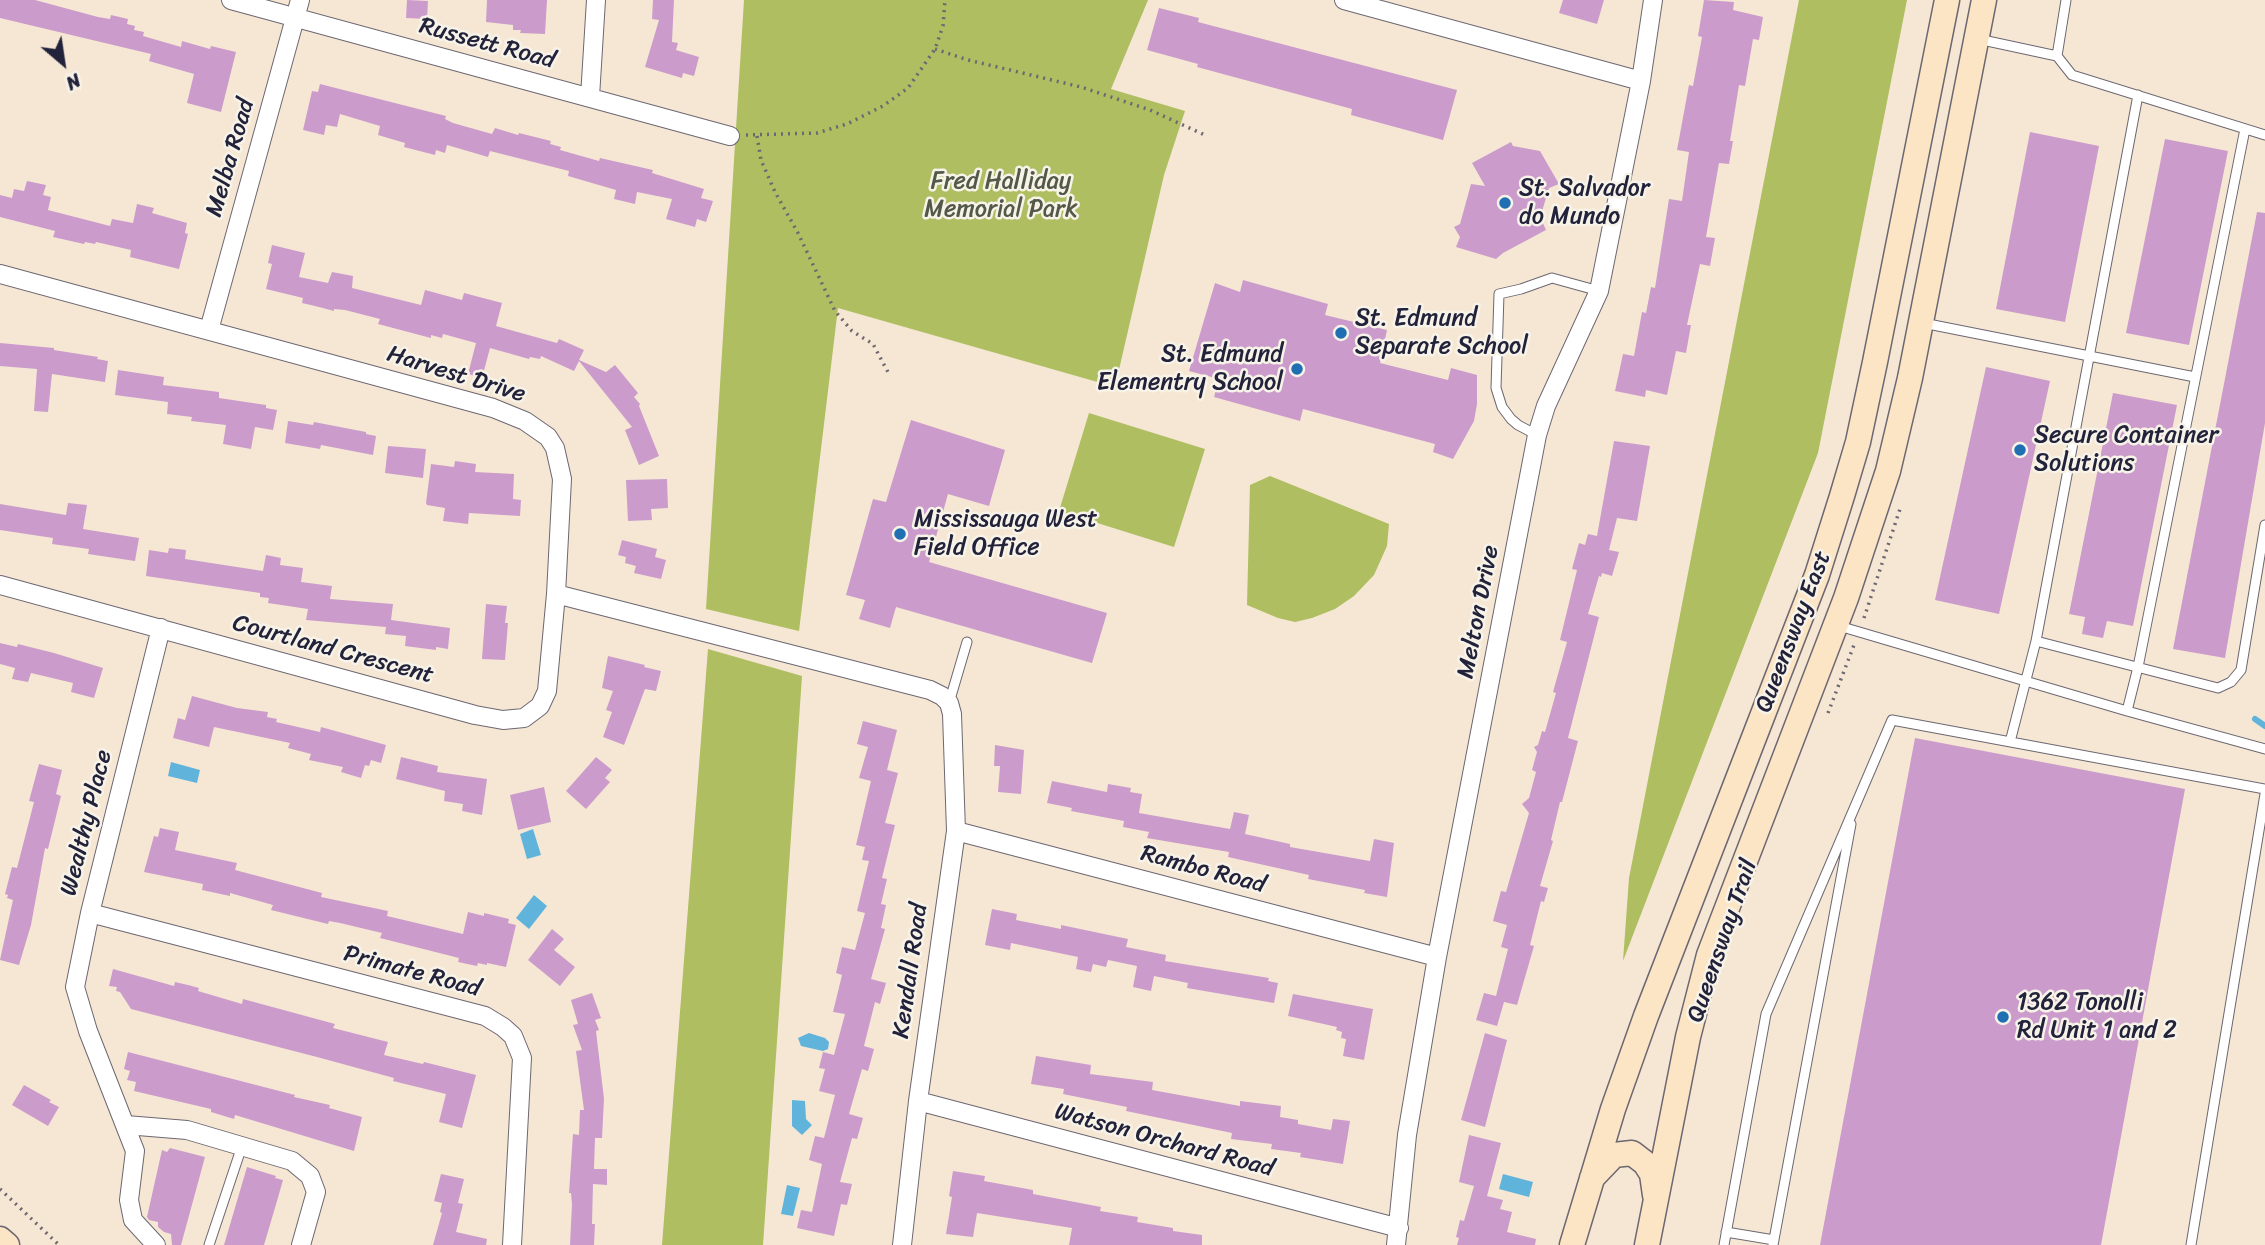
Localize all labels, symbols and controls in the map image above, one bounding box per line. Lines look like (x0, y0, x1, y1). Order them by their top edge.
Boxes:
street label: Russett Road (416, 12, 558, 76)
north arrow (28, 28, 98, 98)
text: N (60, 64, 87, 99)
street label: Melba Road (200, 96, 262, 220)
park label: Fred Halliday Memorial Park (924, 168, 1078, 224)
place label: St. Salvador do Mundo (1519, 175, 1650, 231)
marker: St. Salvador do Mundo (1497, 195, 1513, 211)
place label: St. Edmund Separate School (1355, 305, 1528, 361)
marker: St. Edmund Separate School (1333, 325, 1349, 341)
street label: Harvest Drive (383, 340, 529, 410)
place label: St. Edmund Elementry School (1097, 341, 1283, 397)
marker: St. Edmund Elementry School (1289, 361, 1305, 377)
place label: Secure Container Solutions (2034, 422, 2218, 478)
marker: Secure Container Solutions (2012, 442, 2028, 458)
place label: Mississauga West Field Office (914, 506, 1097, 562)
marker: Mississauga West Field Office (892, 526, 908, 542)
street label: Melton Drive (1452, 543, 1506, 681)
street label: Queensway East (1750, 547, 1838, 717)
street label: Courtland Crescent (229, 609, 437, 691)
street label: Wealthy Place (55, 747, 119, 899)
street label: Rambo Road (1138, 840, 1268, 900)
street label: Queensway Trail (1682, 856, 1764, 1026)
street label: Kendall Road (887, 902, 935, 1040)
street label: Primate Road (340, 940, 484, 1004)
place label: 1362 Tonolli Rd Unit 1 and 2 (2017, 989, 2177, 1045)
marker: 1362 Tonolli Rd Unit 1 and 2 (1995, 1009, 2011, 1025)
street label: Watson Orchard Road (1051, 1098, 1277, 1184)

